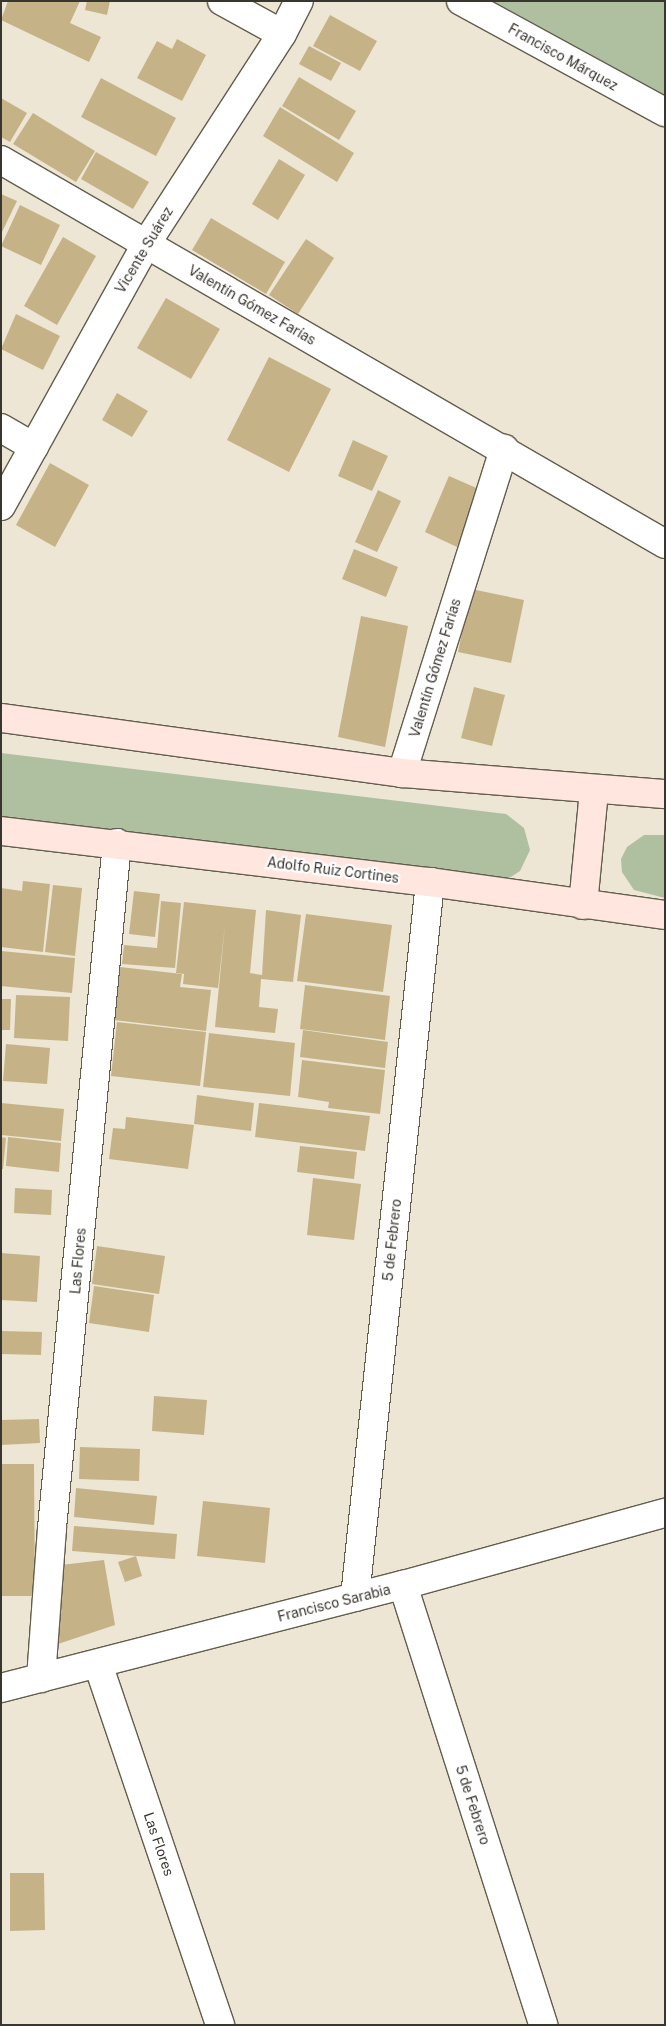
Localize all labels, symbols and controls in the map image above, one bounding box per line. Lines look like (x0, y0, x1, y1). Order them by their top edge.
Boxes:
street label: Francisco Márquez (505, 20, 621, 94)
street label: Vicente Suárez (112, 204, 176, 296)
street label: Valentín Gómez Farías (185, 262, 319, 348)
street label: Valentín Gómez Farías (406, 597, 464, 739)
street label: Adolfo Ruiz Cortines (266, 854, 400, 886)
street label: 5 de Febrero (379, 1198, 405, 1282)
street label: Las Flores (67, 1227, 89, 1295)
street label: Francisco Sarabia (276, 1581, 392, 1625)
street label: 5 de Febrero (452, 1763, 494, 1847)
street label: Las Flores (140, 1810, 178, 1878)

